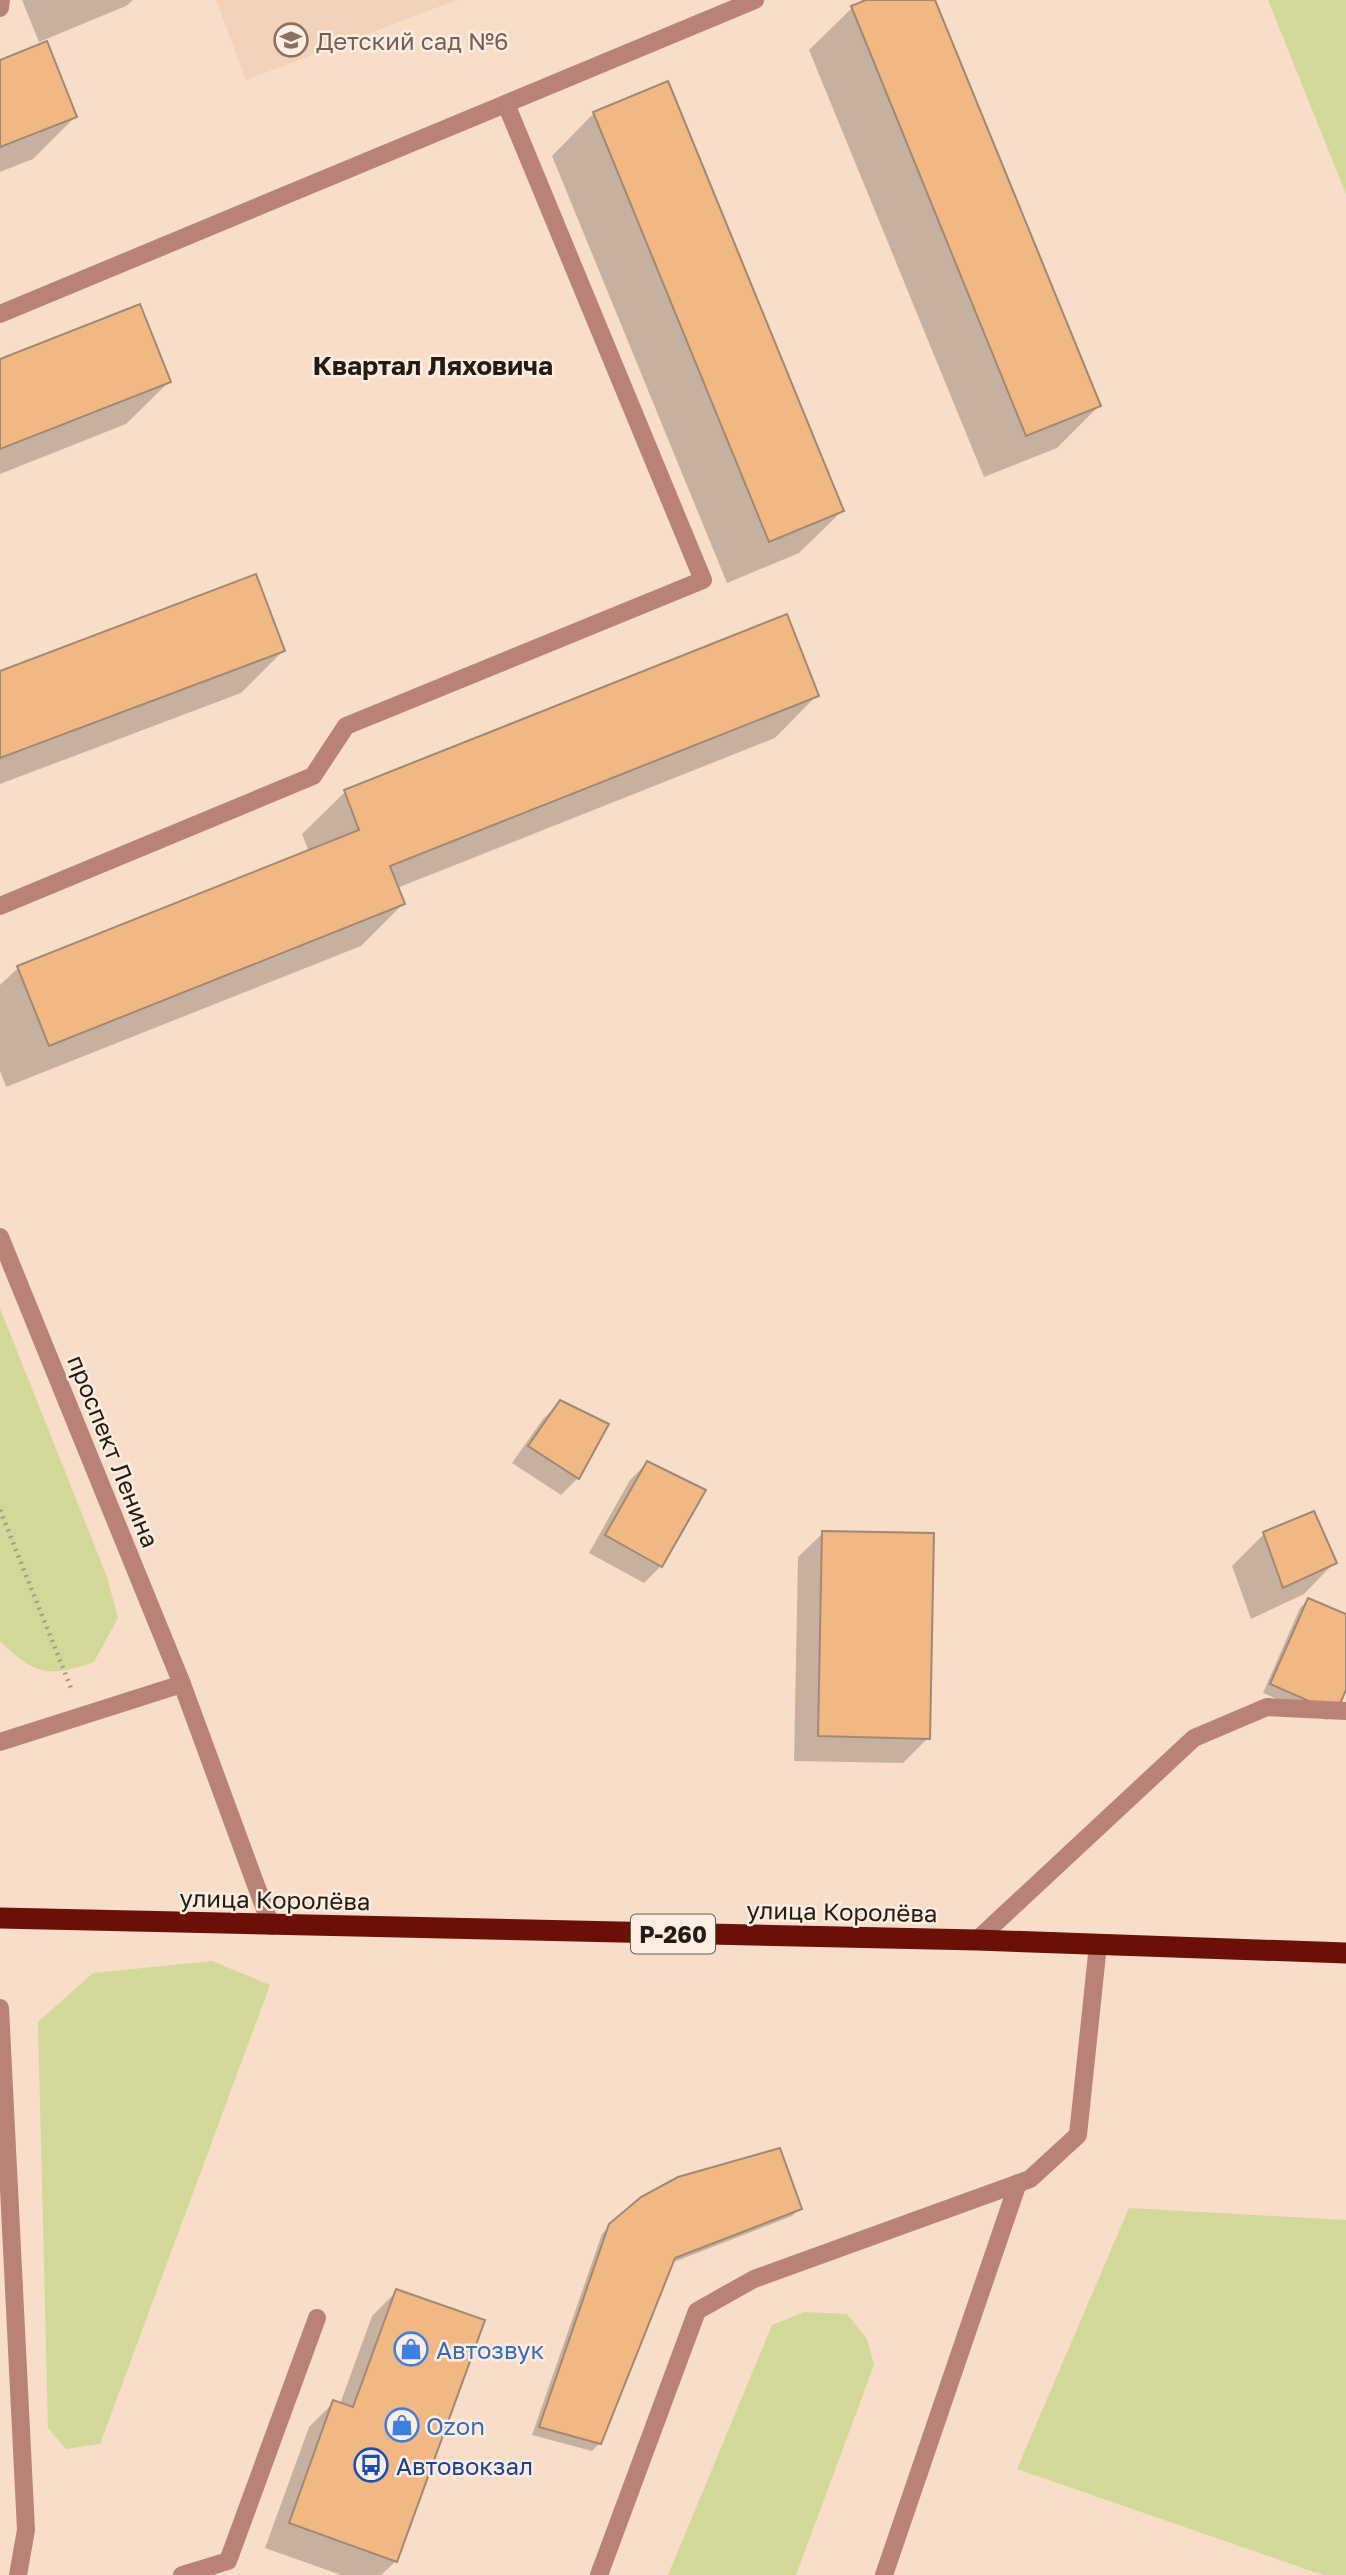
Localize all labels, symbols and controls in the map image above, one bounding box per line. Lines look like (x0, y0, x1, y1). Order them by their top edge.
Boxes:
school or university icon: Детский сад №6 (272, 21, 310, 59)
place label: Детский сад №6 (316, 26, 509, 55)
district label: Квартал Ляховича (313, 350, 553, 381)
street label: проспект Ленина (62, 1350, 166, 1552)
street label: улица Королёва (179, 1883, 371, 1915)
street label: улица Королёва (746, 1895, 938, 1927)
road number: Р-260 (631, 1914, 715, 1954)
shop icon: Автозвук (392, 2330, 430, 2368)
place label: Автозвук (436, 2335, 544, 2364)
shop icon: Ozon (383, 2406, 421, 2444)
place label: Ozon (426, 2411, 485, 2440)
bus stop icon: Автовокзал (352, 2446, 390, 2484)
place label: Автовокзал (396, 2451, 533, 2480)

